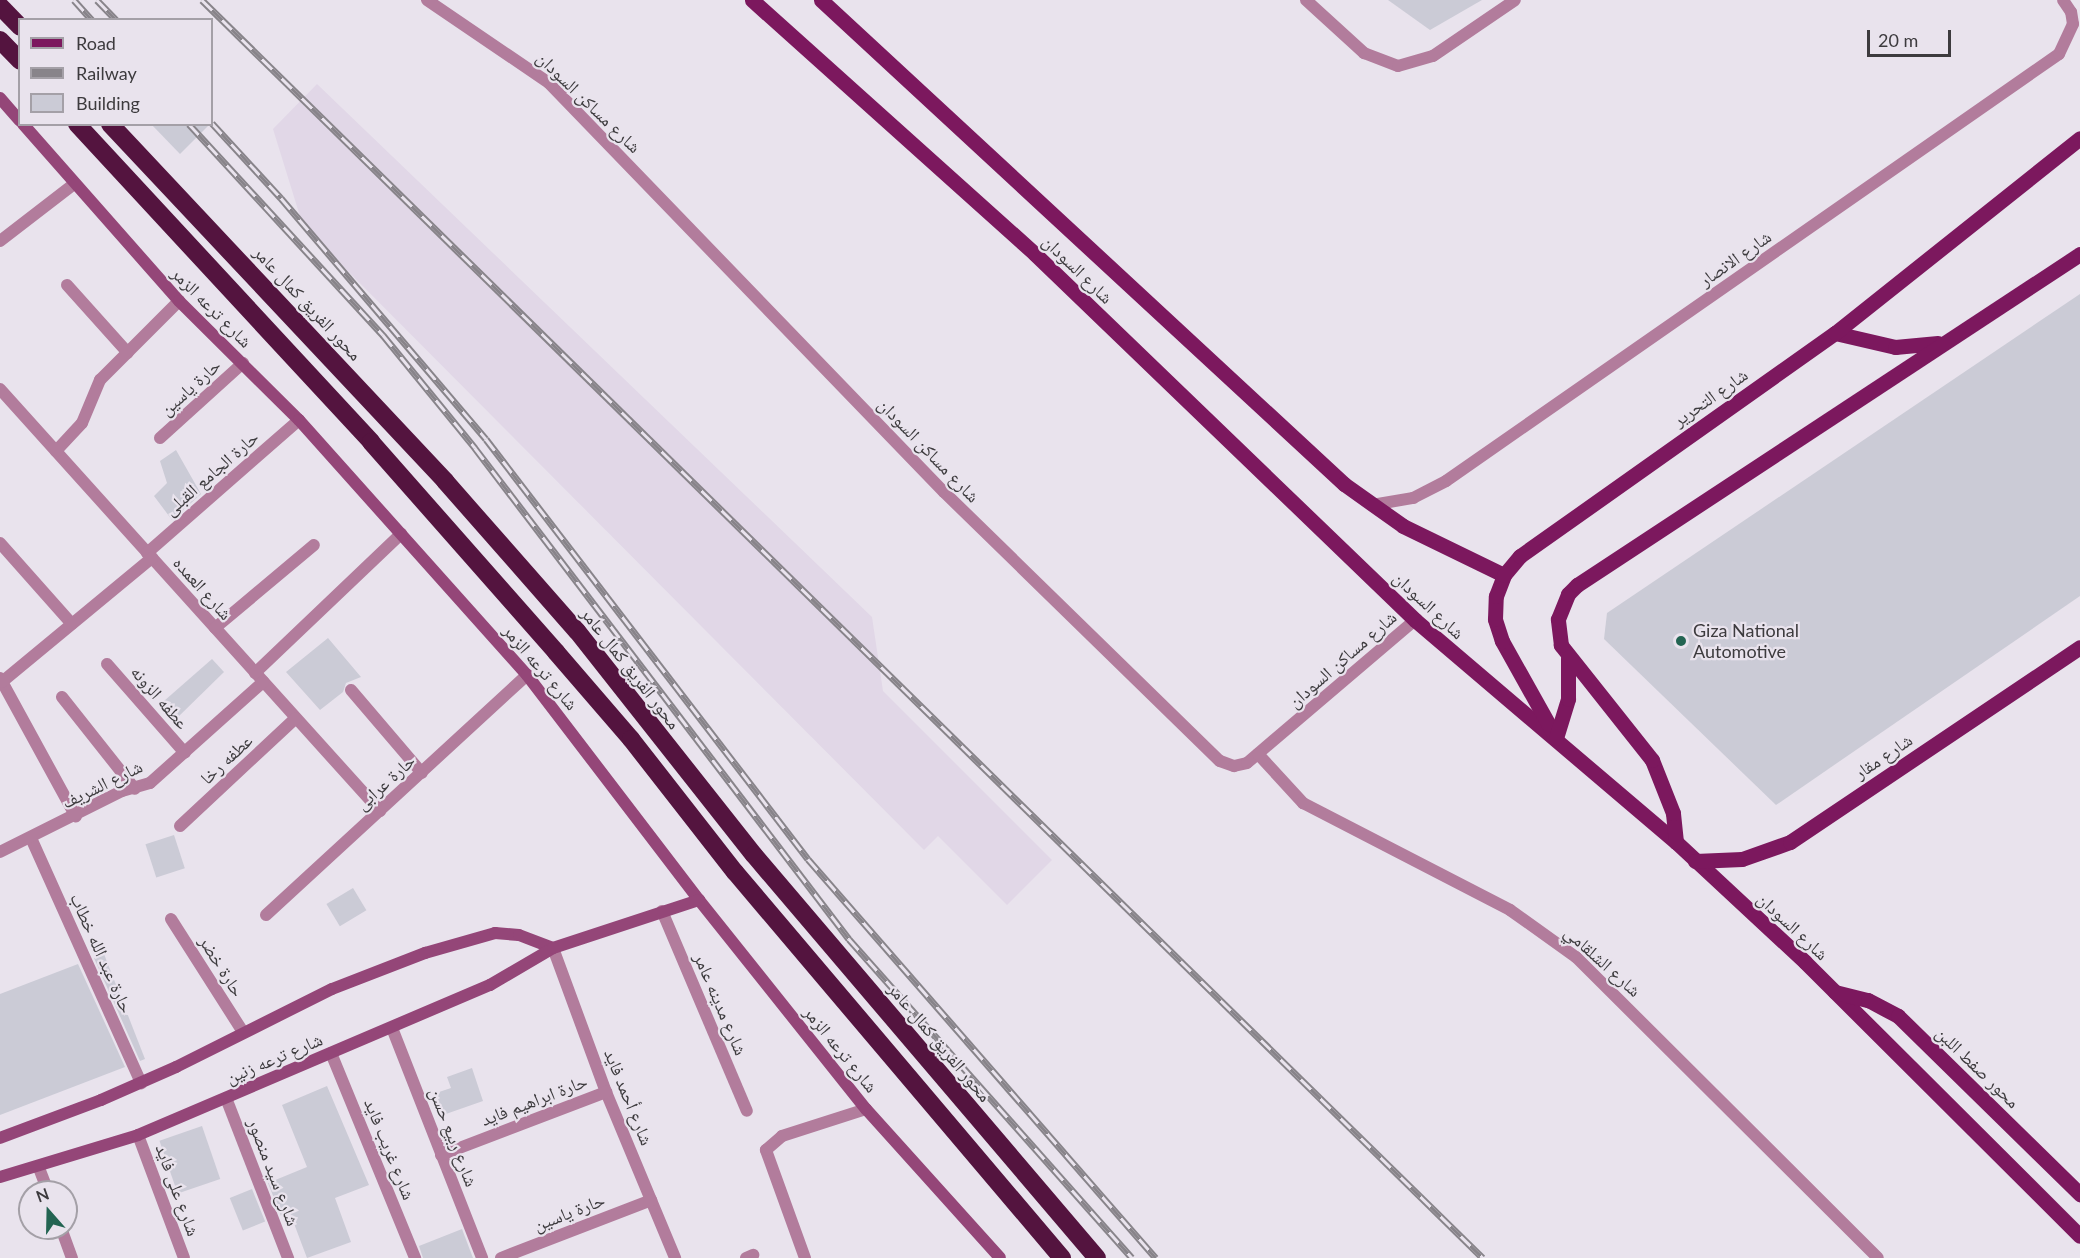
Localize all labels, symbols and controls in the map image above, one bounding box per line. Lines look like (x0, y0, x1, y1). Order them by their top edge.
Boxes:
legend (18, 18, 213, 126)
scale bar (1870, 18, 1954, 56)
text: 20 m (1878, 29, 1918, 51)
text: Road (76, 32, 116, 54)
street label: شارع مساكن السودان (532, 47, 646, 157)
text: Railway (76, 62, 137, 84)
text: Building (76, 92, 140, 114)
street label: شارع الانصار (1695, 225, 1775, 291)
street label: شارع السودان (1038, 230, 1118, 308)
street label: محور الفريق كمال عامر (249, 241, 367, 365)
street label: شارع ترعه الزمر (167, 262, 257, 352)
street label: حارة ياسين (155, 354, 225, 420)
street label: شارع التحرير (1669, 363, 1751, 431)
street label: شارع مساكن السودان (874, 393, 984, 507)
street label: حارة الجامع القبلى (159, 426, 263, 520)
street label: شارع العمده (169, 552, 237, 624)
street label: شارع السودان (1389, 567, 1469, 643)
street label: محور الفريق كمال عامر (577, 603, 685, 733)
street label: شارع مساكن السودان (1283, 606, 1401, 712)
street label: شارع ترعه الزمر (499, 620, 583, 714)
place label: Giza National Automotive (1693, 620, 1799, 662)
marker: Giza National Automotive (1674, 634, 1688, 648)
street label: عطفه الزونه (127, 661, 193, 733)
street label: شارع مقار (1850, 729, 1916, 783)
street label: عطفه رخا (196, 730, 256, 788)
street label: حارة عرابى (351, 750, 419, 814)
street label: شارع الشريف (58, 755, 146, 813)
street label: شارع السودان (1753, 888, 1833, 964)
street label: حارة عبد الله خطاب (66, 890, 138, 1016)
street label: شارع الشلقامي (1560, 921, 1646, 1001)
street label: حارة خضر (195, 932, 249, 1000)
street label: شارع مدينه عامر (690, 950, 752, 1058)
street label: محور الفريق كمال عامر (884, 978, 996, 1106)
street label: شارع ترعه الزمر (800, 1001, 882, 1097)
street label: محور صفط اللبن (1932, 1022, 2024, 1112)
street label: شارع ترعه زنين (222, 1028, 326, 1088)
street label: شارع أحمد فايد (600, 1046, 658, 1148)
street label: حارة ابراهيم فايد (478, 1070, 590, 1130)
street label: شارع ربيع حسن (425, 1084, 483, 1190)
street label: شارع غريب فايد (360, 1095, 420, 1203)
street label: شارع سيد منصور (244, 1115, 304, 1229)
street label: شارع على فايد (151, 1141, 205, 1239)
north arrow (18, 1180, 78, 1240)
text: N (33, 1183, 51, 1206)
street label: حارة ياسين (530, 1189, 608, 1235)

